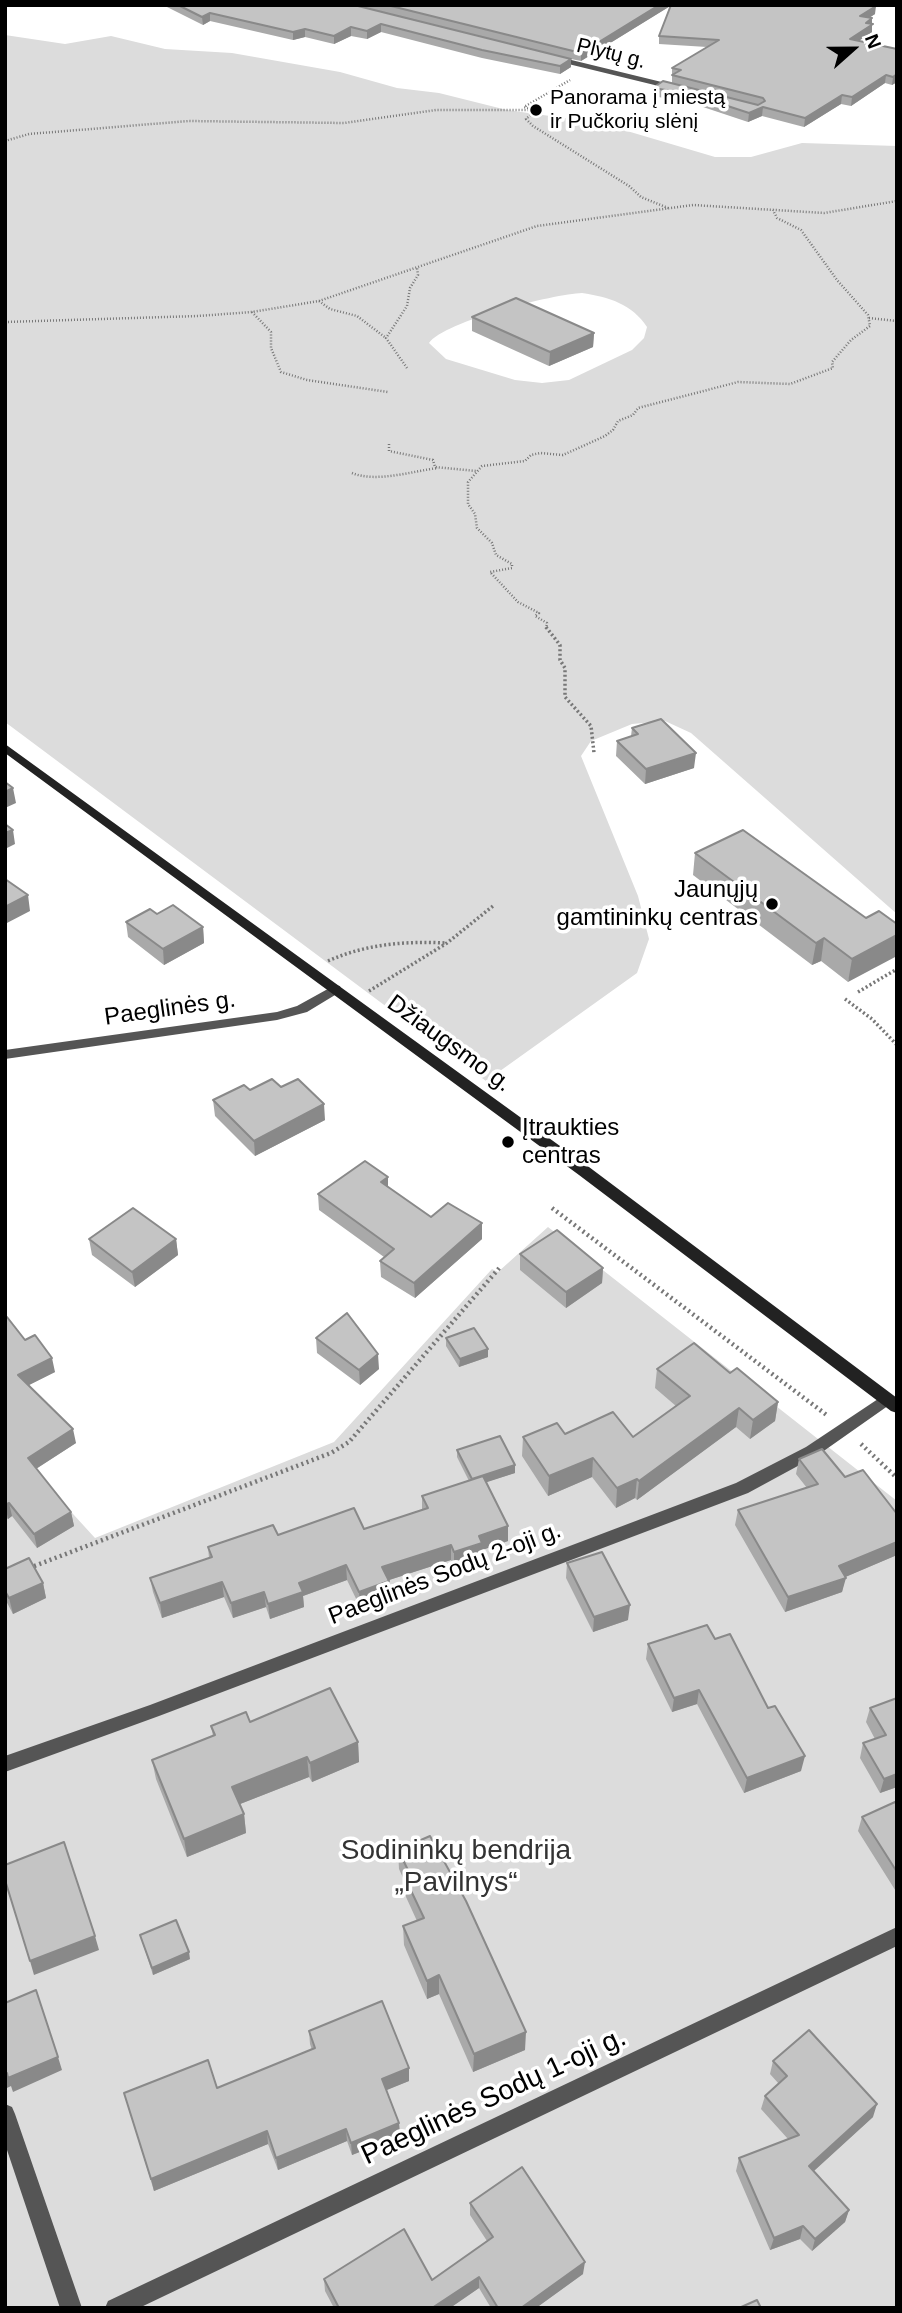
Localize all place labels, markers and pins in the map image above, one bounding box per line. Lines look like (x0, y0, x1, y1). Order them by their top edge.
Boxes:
place label: Panorama į miestą ir Pučkorių slėnį (550, 85, 725, 135)
marker: Panorama į miestą ir Pučkorių slėnį (528, 102, 544, 118)
place label: Jaunųjų gamtininkų centras (557, 876, 758, 932)
marker: Jaunųjų gamtininkų centras (764, 896, 780, 912)
place label: Įtraukties centras (522, 1114, 619, 1170)
marker: Įtraukties centras (500, 1134, 516, 1150)

